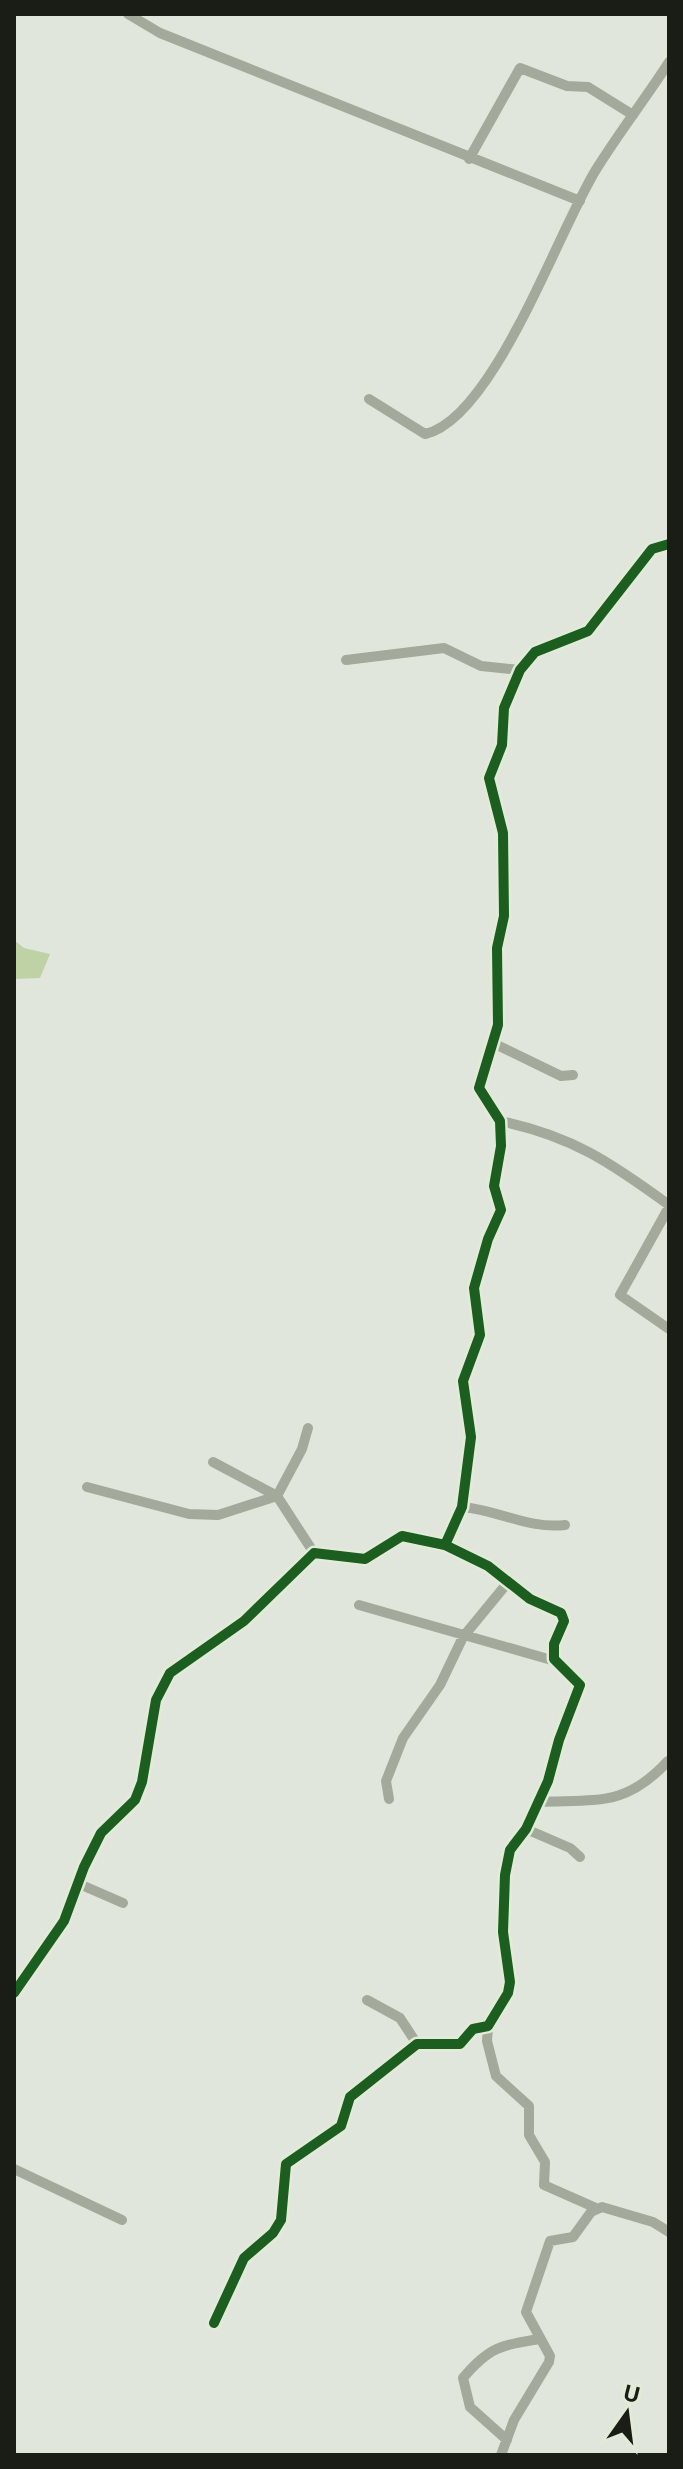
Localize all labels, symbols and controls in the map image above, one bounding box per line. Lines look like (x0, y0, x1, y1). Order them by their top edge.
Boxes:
north arrow (587, 2373, 667, 2453)
text: U (620, 2376, 644, 2409)

